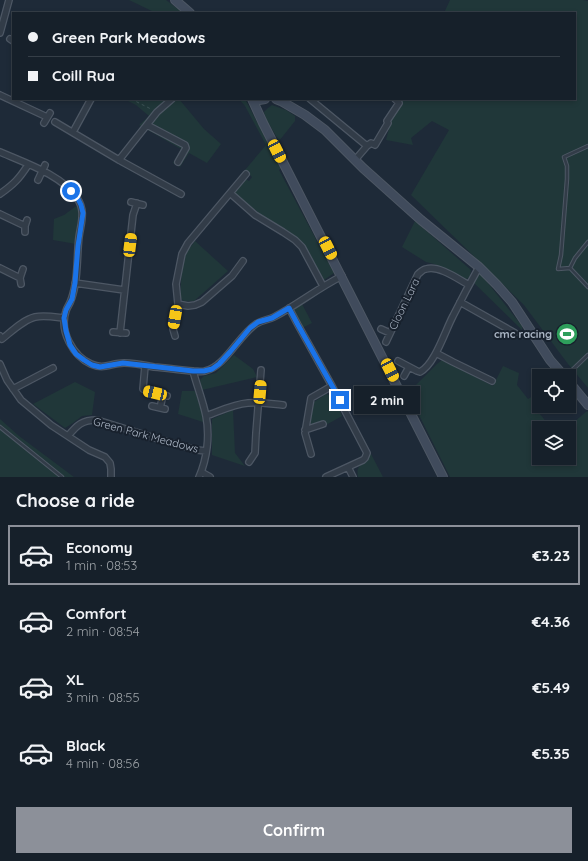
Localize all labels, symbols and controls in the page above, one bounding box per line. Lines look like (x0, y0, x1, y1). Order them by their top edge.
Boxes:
text: Green Park Meadows (52, 28, 205, 47)
text: Coill Rua (52, 66, 115, 85)
car (266, 138, 288, 164)
route start (62, 182, 80, 200)
car (123, 232, 137, 258)
car (317, 235, 339, 261)
street label: Cloon Lara (386, 276, 422, 332)
car (167, 304, 183, 330)
sports icon: cmc racing (554, 321, 580, 347)
place label: cmc racing (494, 327, 552, 341)
car (379, 357, 401, 383)
map controls (532, 369, 576, 465)
button: locate (532, 369, 576, 413)
car (253, 380, 267, 404)
car (142, 384, 168, 402)
callout: 2 min (354, 386, 420, 414)
route end (331, 391, 349, 409)
text: 2 min (370, 392, 404, 408)
street label: Green Park Meadows (92, 414, 200, 456)
button: layers (532, 421, 576, 465)
text: Choose a ride (16, 489, 135, 512)
icon: car (18, 537, 54, 573)
text: Economy (66, 538, 133, 557)
text: €3.23 (532, 546, 570, 565)
text: 1 min · 08:53 (66, 557, 137, 573)
icon: car (18, 603, 54, 639)
text: Comfort (66, 604, 127, 623)
text: €4.36 (532, 612, 570, 631)
text: 2 min · 08:54 (66, 623, 140, 639)
icon: car (18, 669, 54, 705)
text: XL (66, 670, 84, 689)
text: €5.49 (532, 678, 570, 697)
text: 3 min · 08:55 (66, 689, 140, 705)
icon: car (18, 735, 54, 771)
text: Black (66, 736, 106, 755)
text: €5.35 (532, 744, 570, 763)
text: 4 min · 08:56 (66, 755, 139, 771)
button: Confirm (16, 807, 572, 853)

